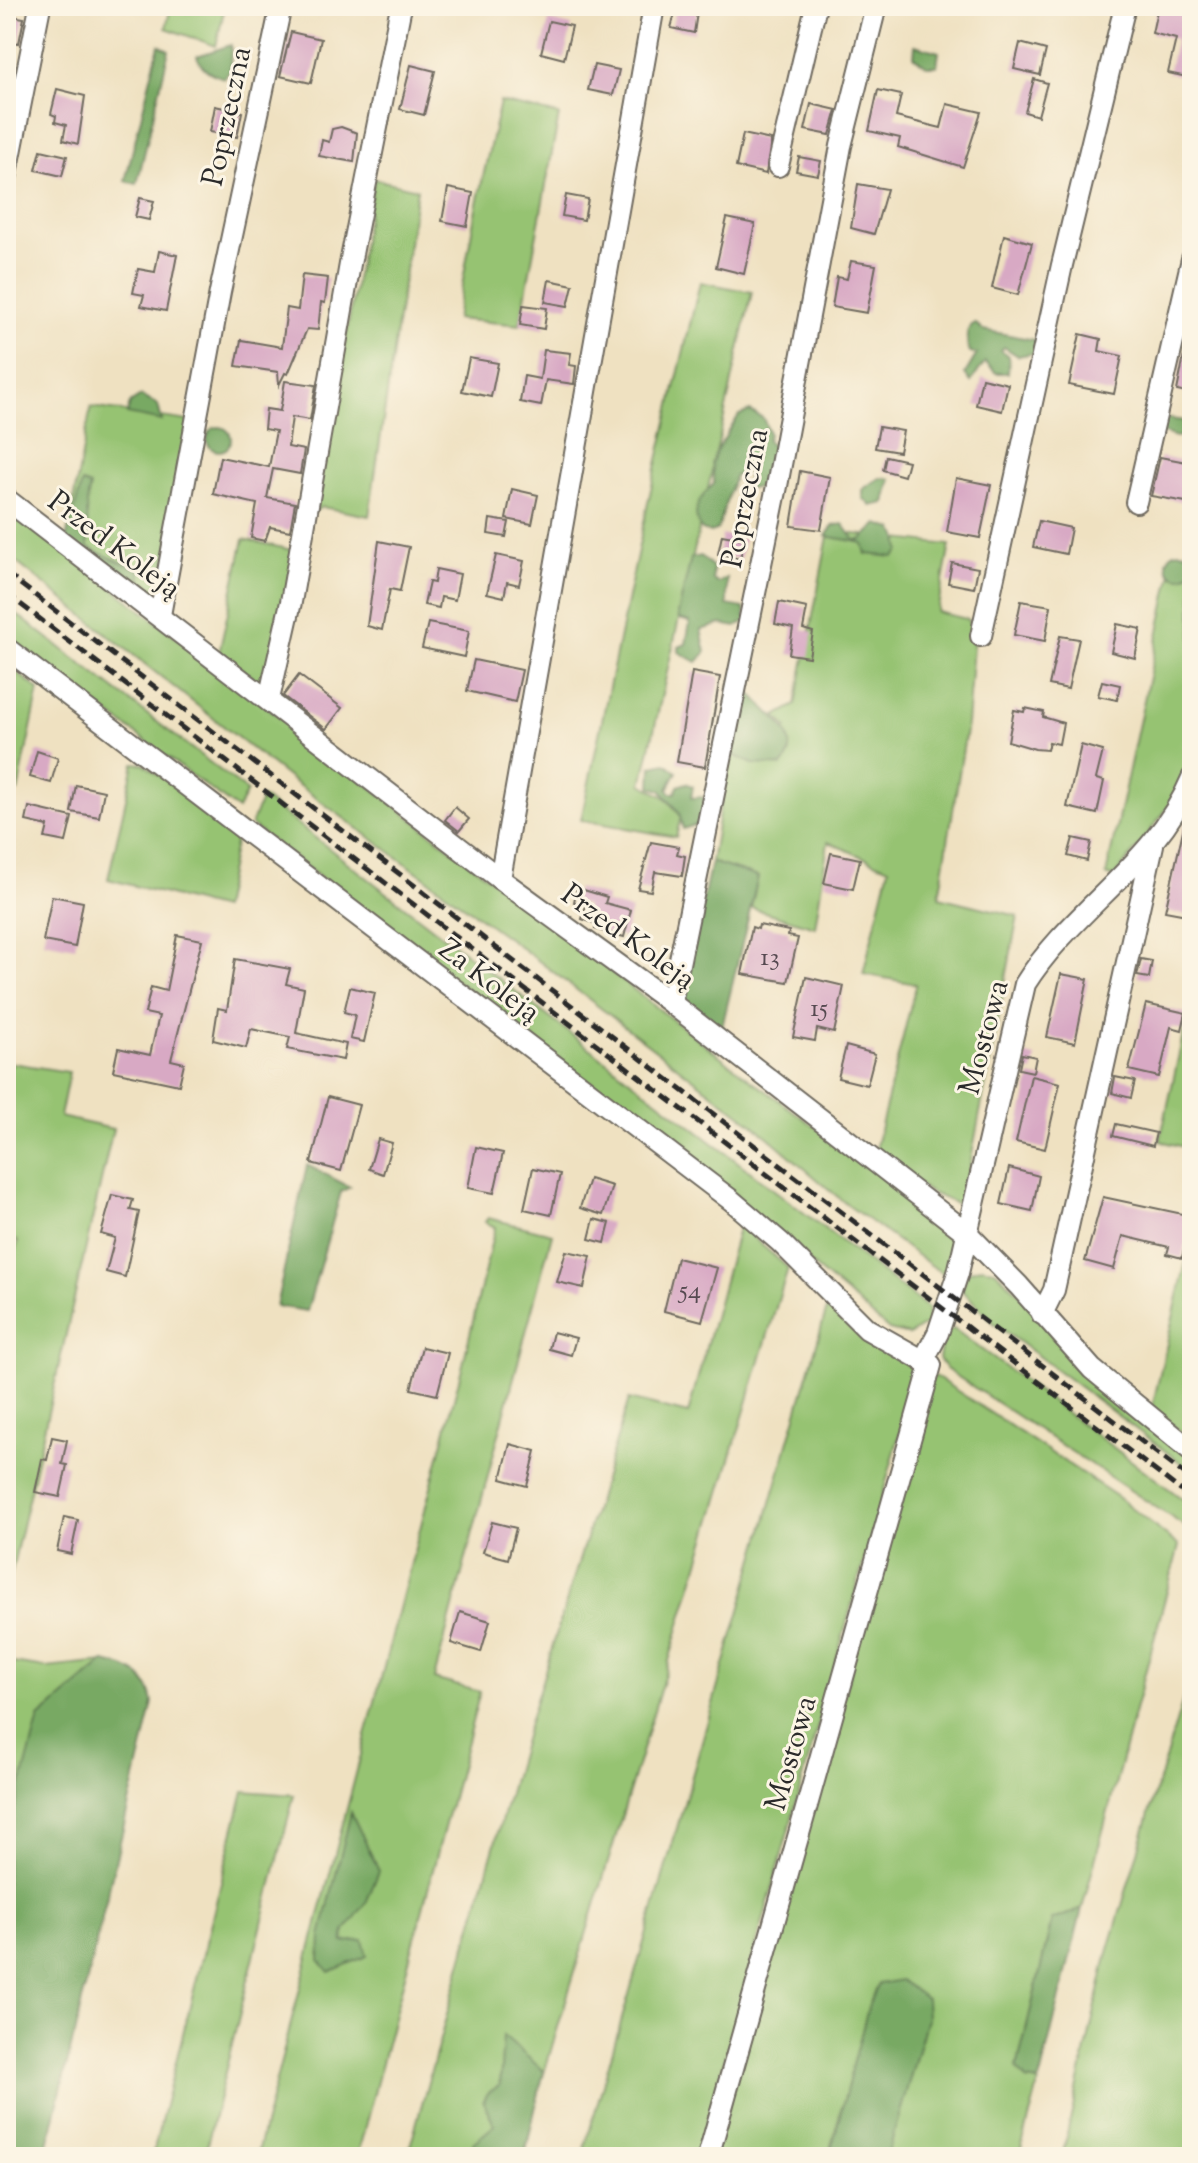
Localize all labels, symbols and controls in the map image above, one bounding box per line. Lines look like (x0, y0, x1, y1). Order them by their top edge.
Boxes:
street label: Poprzeczna (193, 43, 264, 190)
street label: Poprzeczna (712, 425, 781, 572)
street label: Przed Koleją (38, 482, 189, 611)
street label: Przed Koleją (551, 874, 704, 1002)
street label: Za Koleją (429, 929, 549, 1035)
house number: 13 (760, 940, 780, 977)
street label: Mostowa (949, 975, 1021, 1100)
house number: 15 (810, 991, 828, 1028)
house number: 54 (677, 1273, 701, 1310)
street label: Mostowa (756, 1691, 829, 1816)

